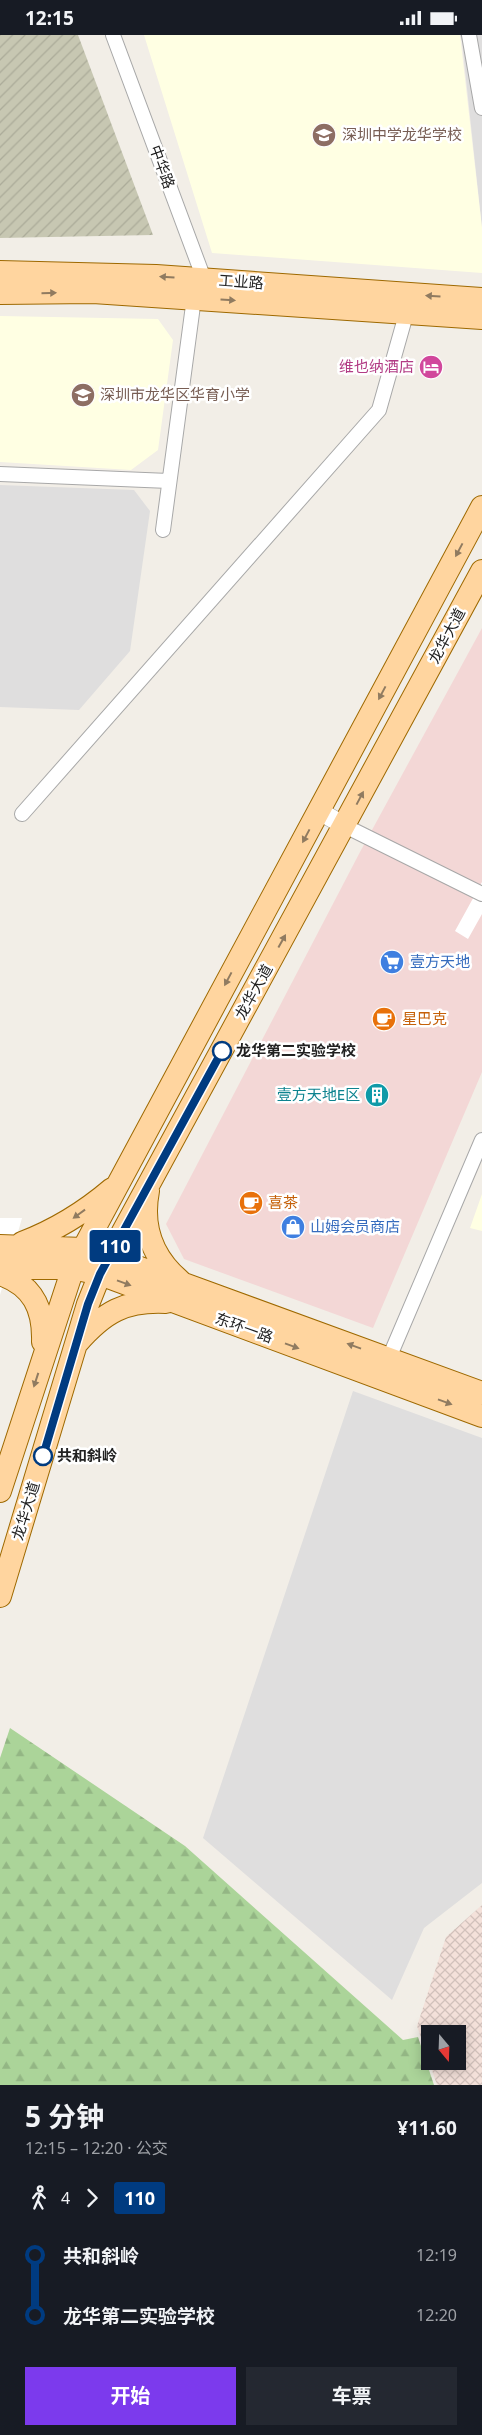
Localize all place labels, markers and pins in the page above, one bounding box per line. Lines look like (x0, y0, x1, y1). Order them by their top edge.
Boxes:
school or university icon: 深圳中学龙华学校 (311, 122, 337, 148)
place label: 深圳中学龙华学校 (342, 124, 462, 144)
hotel icon: 维也纳酒店 (418, 354, 444, 380)
place label: 维也纳酒店 (339, 356, 414, 376)
school or university icon: 深圳市龙华区华育小学 (70, 382, 96, 408)
place label: 深圳市龙华区华育小学 (100, 384, 250, 404)
supermarket icon: 壹方天地 (379, 949, 405, 975)
place label: 壹方天地 (410, 951, 470, 971)
cafe icon: 星巴克 (371, 1006, 397, 1032)
place label: 星巴克 (402, 1008, 447, 1028)
place label: 龙华第二实验学校 (236, 1040, 356, 1060)
marker: 龙华第二实验学校 (212, 1041, 232, 1061)
building icon: 壹方天地E区 (364, 1082, 390, 1108)
place label: 壹方天地E区 (277, 1084, 360, 1104)
cafe icon: 喜茶 (238, 1190, 264, 1216)
place label: 喜茶 (268, 1192, 298, 1212)
shop icon: 山姆会员商店 (280, 1214, 306, 1240)
place label: 山姆会员商店 (310, 1216, 400, 1236)
place label: 共和斜岭 (57, 1445, 117, 1465)
marker: 共和斜岭 (33, 1446, 53, 1466)

